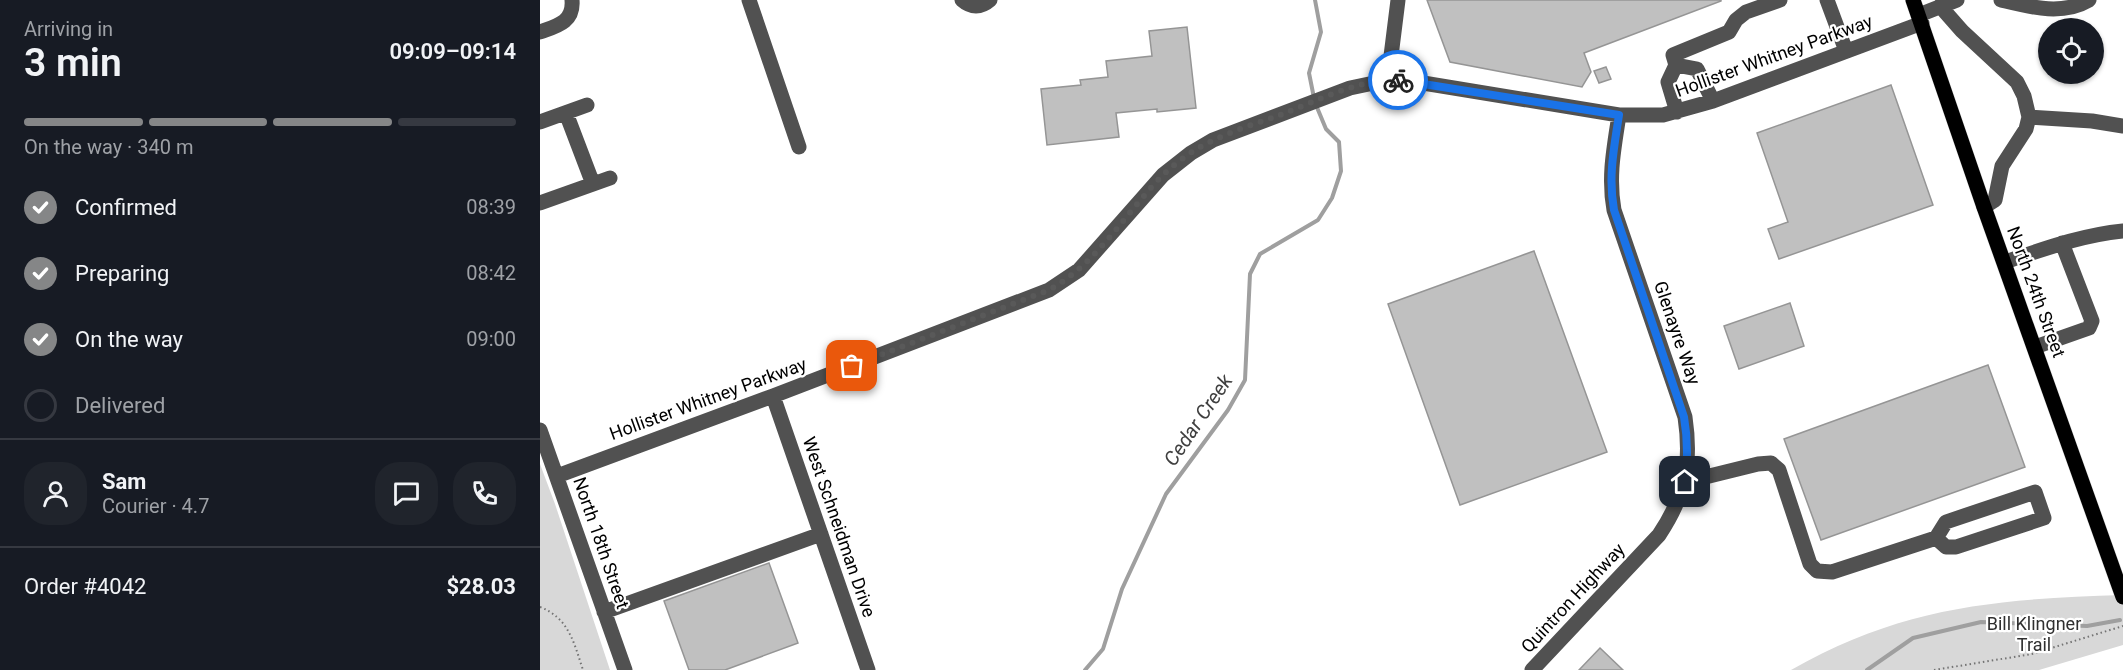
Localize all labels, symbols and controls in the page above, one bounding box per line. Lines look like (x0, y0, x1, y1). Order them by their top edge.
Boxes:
street label: Hollister Whitney Parkway (1673, 10, 1876, 101)
text: Arriving in (24, 17, 113, 41)
map controls (2038, 18, 2104, 84)
button: locate (2038, 18, 2104, 84)
text: 09:09–09:14 (389, 39, 516, 64)
text: 3 min (24, 40, 122, 86)
courier (1368, 50, 1428, 110)
icon: bike (1382, 64, 1415, 97)
text: On the way · 340 m (24, 135, 193, 159)
icon: check (24, 191, 57, 224)
text: Confirmed (75, 195, 177, 220)
text: 08:39 (466, 195, 516, 219)
street label: North 24th Street (2003, 223, 2070, 360)
icon: check (24, 257, 57, 290)
text: Preparing (75, 261, 169, 286)
text: 08:42 (466, 261, 516, 285)
street label: Glenayre Way (1650, 278, 1705, 388)
icon: check (24, 323, 57, 356)
text: On the way (75, 327, 183, 352)
text: 09:00 (466, 327, 516, 351)
pin (826, 340, 877, 391)
icon: bag (835, 349, 868, 382)
street label: Hollister Whitney Parkway (607, 353, 810, 444)
water label: Cedar Creek (1159, 369, 1238, 470)
text: Delivered (75, 393, 165, 418)
street label: West Schneidman Drive (799, 434, 880, 620)
pin (1659, 456, 1710, 507)
button: person (24, 462, 87, 525)
button: chat (375, 462, 438, 525)
button: phone (453, 462, 516, 525)
icon: home (1668, 465, 1701, 498)
text: Sam (102, 469, 146, 494)
street label: North 18th Street (569, 474, 634, 612)
text: Courier · 4.7 (102, 494, 209, 518)
street label: Quintron Highway (1517, 538, 1629, 657)
text: Order #4042 (24, 574, 146, 599)
text: $28.03 (447, 574, 516, 599)
park label: Bill Klingner Trail (1987, 613, 2081, 655)

